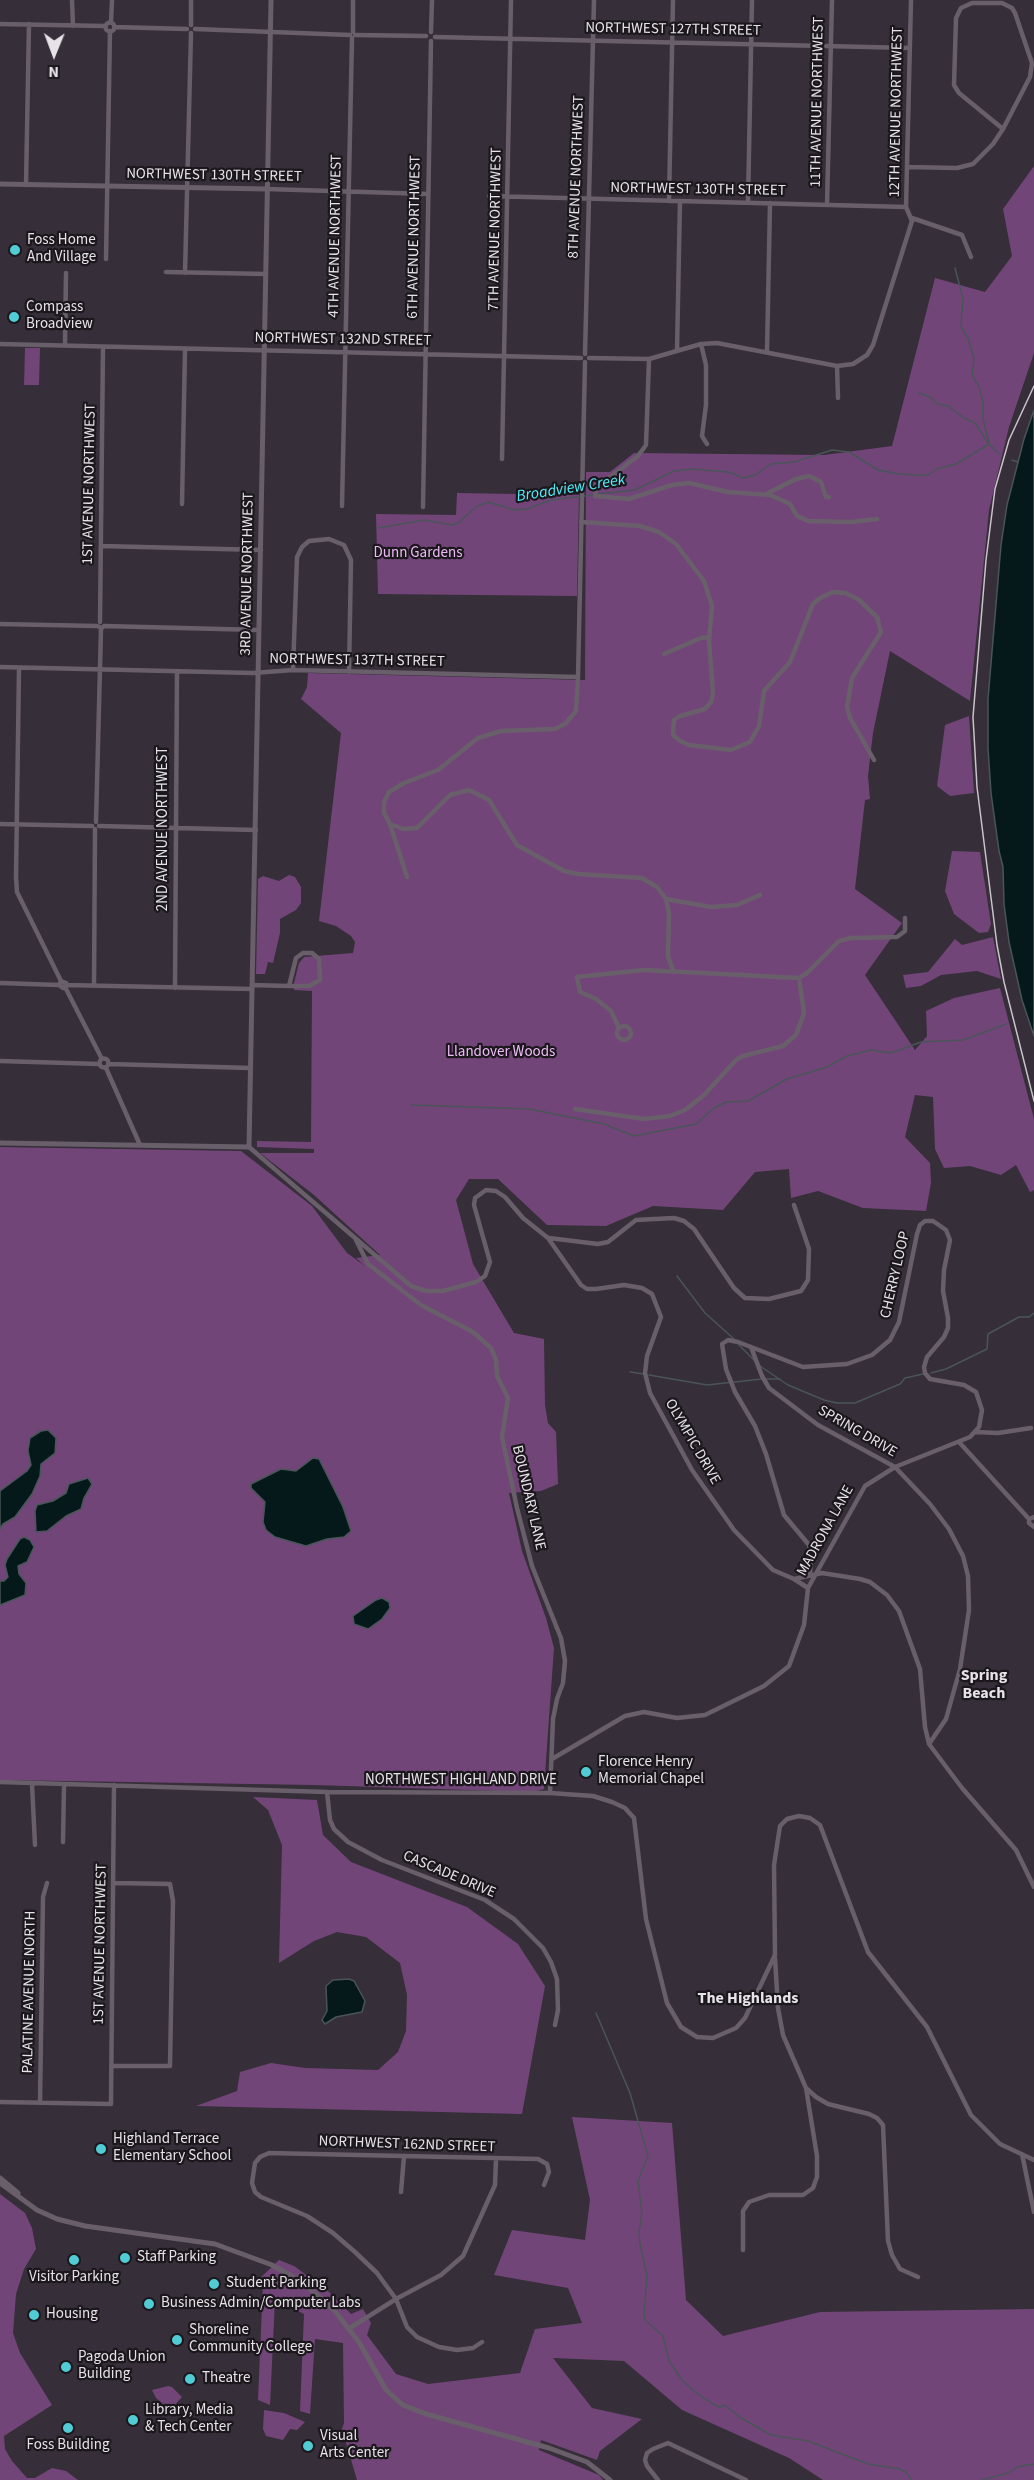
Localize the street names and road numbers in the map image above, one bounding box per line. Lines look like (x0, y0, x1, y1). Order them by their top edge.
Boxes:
street label: 11TH AVENUE NORTHWEST (808, 16, 828, 188)
street label: NORTHWEST 127TH STREET (585, 19, 761, 41)
street label: 12TH AVENUE NORTHWEST (887, 26, 907, 198)
street label: 8TH AVENUE NORTHWEST (565, 95, 589, 259)
street label: 7TH AVENUE NORTHWEST (486, 147, 506, 311)
street label: 4TH AVENUE NORTHWEST (326, 154, 346, 318)
street label: 6TH AVENUE NORTHWEST (405, 155, 425, 319)
street label: NORTHWEST 130TH STREET (126, 165, 302, 187)
street label: NORTHWEST 130TH STREET (610, 179, 786, 201)
street label: NORTHWEST 132ND STREET (255, 329, 431, 351)
street label: 1ST AVENUE NORTHWEST (80, 403, 100, 565)
street label: 3RD AVENUE NORTHWEST (238, 492, 258, 656)
street label: NORTHWEST 137TH STREET (269, 650, 445, 672)
street label: 2ND AVENUE NORTHWEST (155, 747, 173, 911)
street label: CHERRY LOOP (877, 1230, 915, 1320)
street label: OLYMPIC DRIVE (660, 1396, 724, 1488)
street label: SPRING DRIVE (814, 1402, 900, 1462)
street label: BOUNDARY LANE (507, 1444, 549, 1552)
street label: MADRONA LANE (794, 1483, 858, 1579)
street label: NORTHWEST HIGHLAND DRIVE (365, 1772, 557, 1790)
street label: CASCADE DRIVE (400, 1847, 498, 1903)
street label: 1ST AVENUE NORTHWEST (91, 1863, 111, 2025)
street label: PALATINE AVENUE NORTH (20, 1910, 40, 2074)
street label: NORTHWEST 162ND STREET (318, 2133, 496, 2157)

